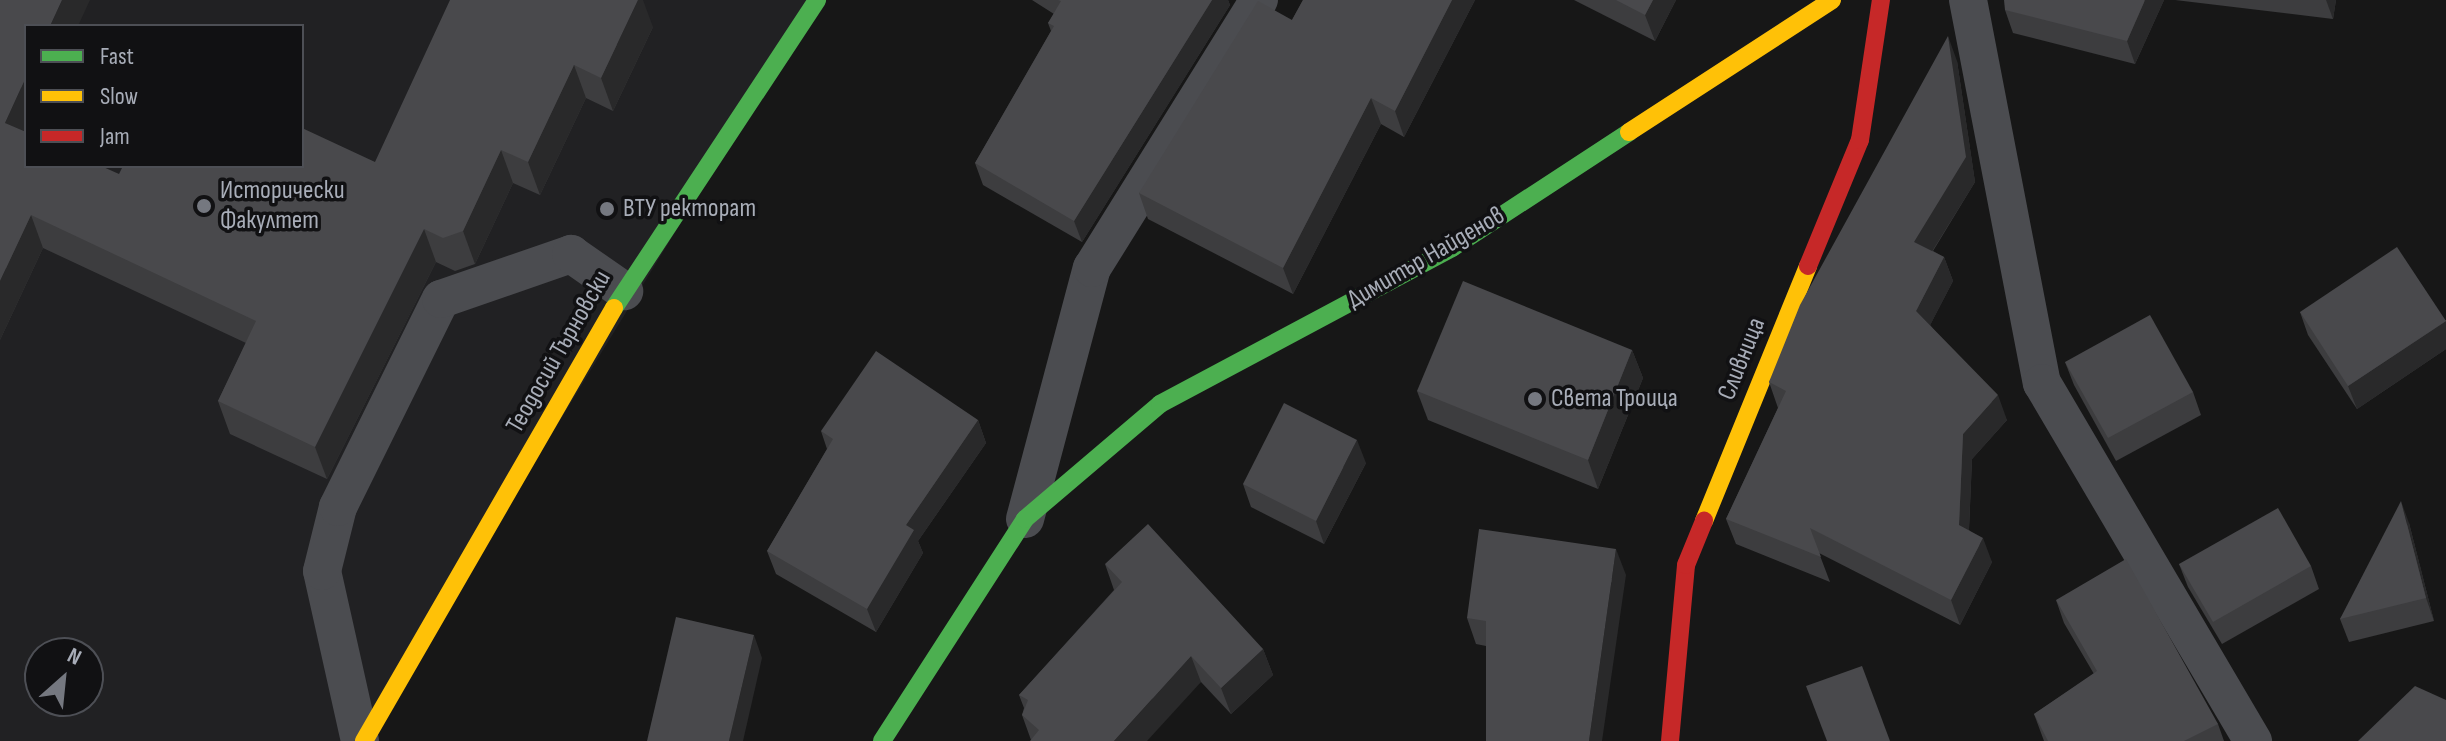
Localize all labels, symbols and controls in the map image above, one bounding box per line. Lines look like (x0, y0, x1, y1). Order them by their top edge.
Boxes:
legend (24, 24, 304, 168)
text: Fast (100, 42, 134, 71)
text: Slow (100, 82, 138, 111)
text: Jam (100, 122, 130, 151)
place label: Исторически Факултет (220, 175, 345, 236)
place label: ВТУ ректорат (623, 193, 756, 225)
marker: Исторически Факултет (195, 197, 213, 215)
marker: ВТУ ректорат (598, 200, 616, 218)
street label: Димитър Найденов (1342, 200, 1510, 316)
street label: Теодосий Търновски (500, 265, 618, 439)
street label: Сливница (1711, 313, 1773, 405)
place label: Света Троица (1551, 383, 1678, 415)
marker: Света Троица (1526, 390, 1544, 408)
north arrow (24, 637, 104, 717)
text: N (63, 642, 86, 672)

